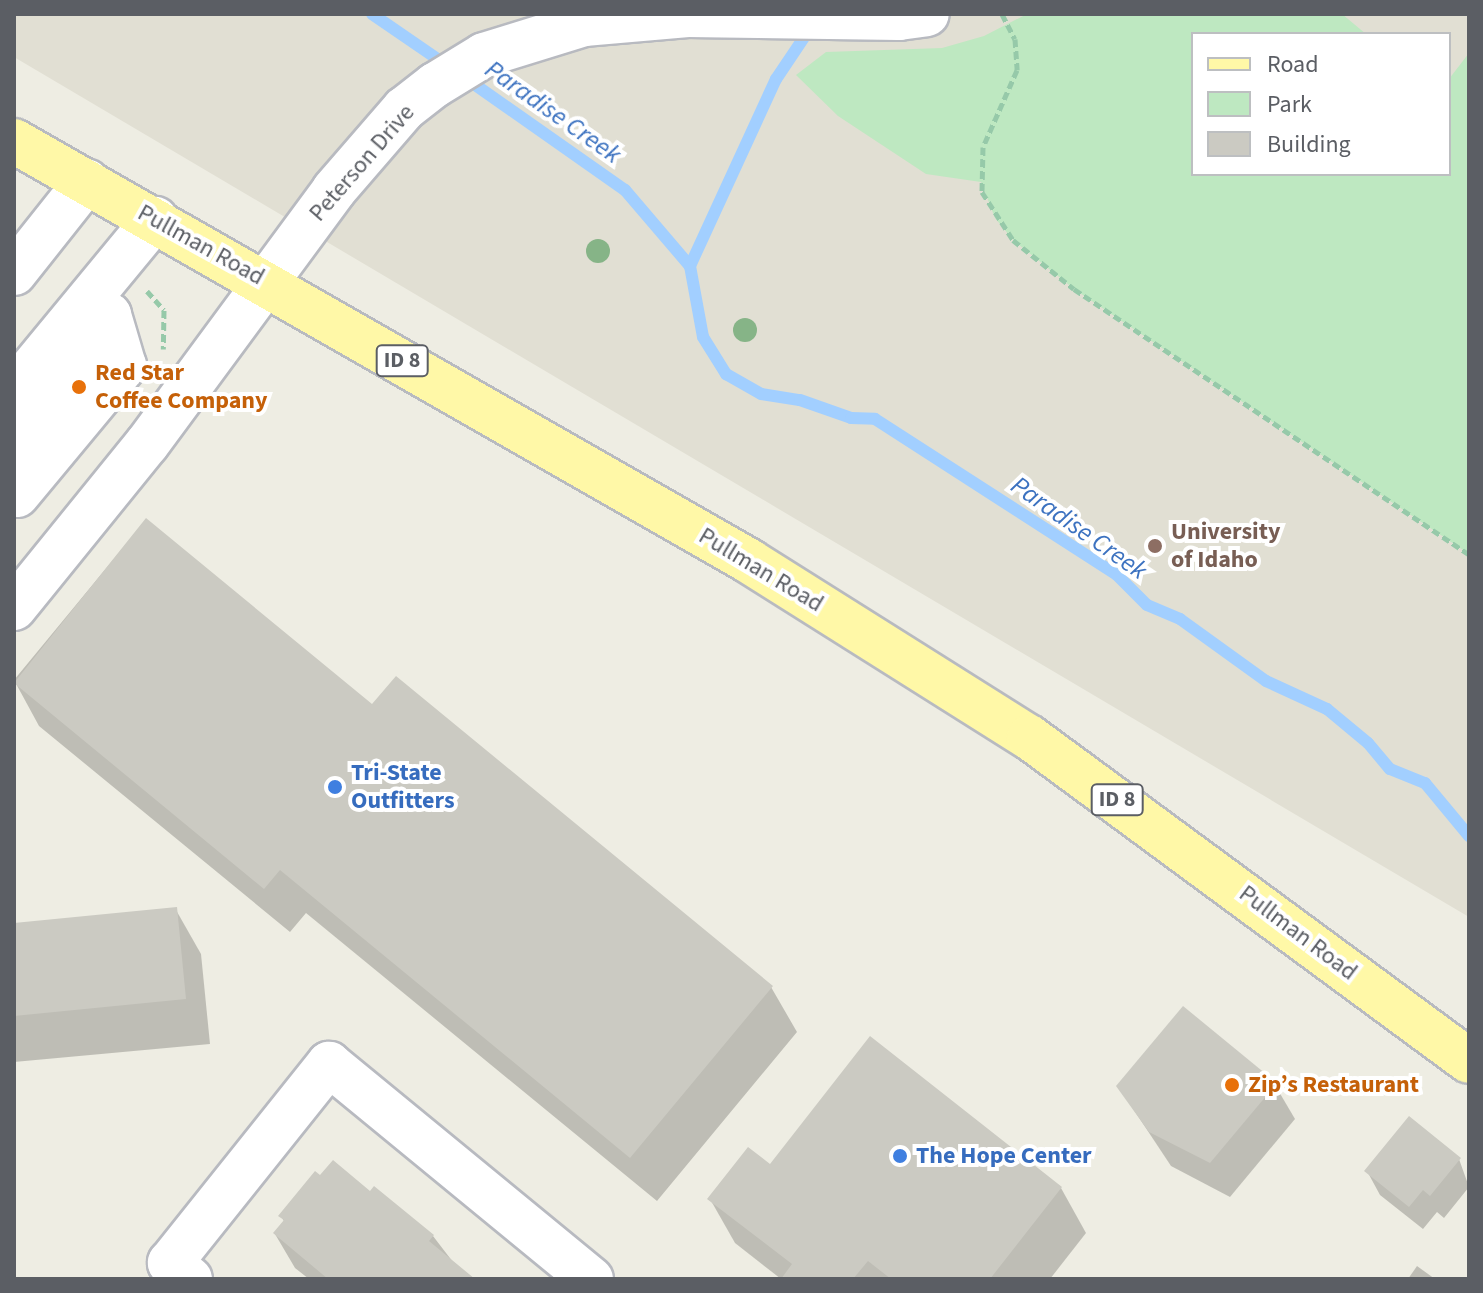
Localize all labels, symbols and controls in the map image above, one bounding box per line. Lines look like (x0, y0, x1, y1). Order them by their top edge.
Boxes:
legend (1191, 32, 1451, 176)
text: Road (1267, 47, 1319, 82)
water label: Paradise Creek (479, 54, 627, 170)
text: Park (1267, 87, 1312, 122)
street label: Peterson Drive (303, 99, 421, 227)
text: Building (1267, 127, 1351, 162)
street label: Pullman Road (133, 198, 269, 292)
road number: ID 8 (374, 343, 430, 379)
place label: Red Star Coffee Company (95, 359, 268, 415)
marker: Red Star Coffee Company (70, 378, 88, 396)
water label: Paradise Creek (1005, 470, 1153, 586)
place label: University of Idaho (1171, 518, 1280, 574)
street label: Pullman Road (693, 522, 829, 618)
marker: University of Idaho (1146, 537, 1164, 555)
place label: Tri-State Outfitters (351, 759, 455, 815)
marker: Tri-State Outfitters (326, 778, 344, 796)
road number: ID 8 (1089, 782, 1145, 818)
street label: Pullman Road (1233, 879, 1363, 987)
place label: Zip’s Restaurant (1248, 1071, 1419, 1099)
marker: Zip’s Restaurant (1223, 1076, 1241, 1094)
place label: The Hope Center (916, 1142, 1092, 1170)
marker: The Hope Center (891, 1147, 909, 1165)

